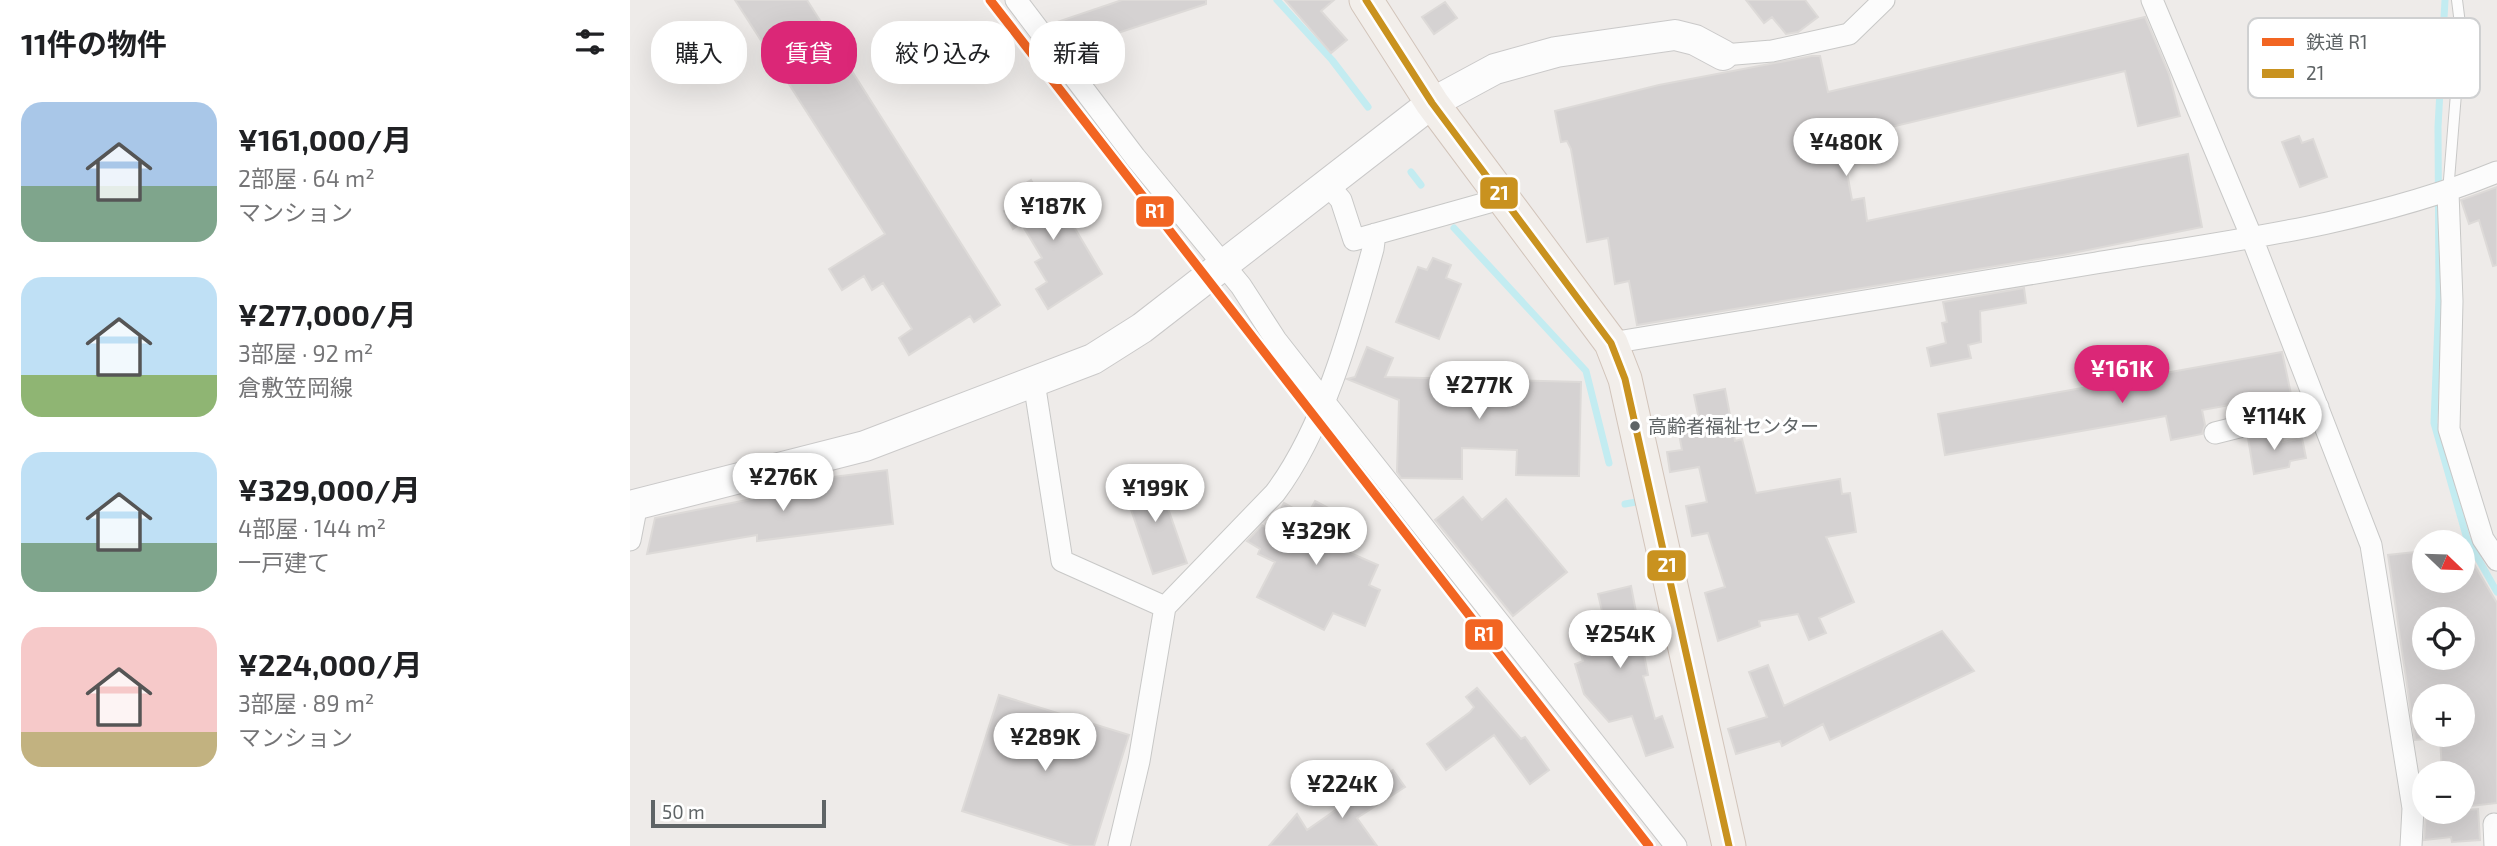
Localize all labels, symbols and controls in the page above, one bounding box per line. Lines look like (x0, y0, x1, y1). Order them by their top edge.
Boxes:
legend (2248, 18, 2480, 98)
chip: 購入 (651, 21, 747, 84)
chip: 賃貸 (761, 21, 857, 84)
chip: 絞り込み (871, 21, 1015, 84)
chip: 新着 (1029, 21, 1125, 84)
icon: filters (571, 23, 609, 61)
text: 11件の物件 (21, 25, 167, 61)
text: 鉄道 R1 (2306, 30, 2368, 53)
text: 21 (2306, 61, 2324, 84)
pin: ¥480K (1797, 118, 1895, 178)
text: ¥161,000/月 (238, 121, 412, 157)
text: ¥480K (1809, 127, 1883, 155)
icon: home (77, 130, 161, 214)
text: 2部屋 · 64 m² (238, 164, 375, 192)
line badge: 21 (1479, 176, 1519, 210)
text: 21 (1489, 181, 1509, 204)
pin: ¥187K (1004, 182, 1102, 242)
text: ¥187K (1020, 191, 1086, 219)
line badge: R1 (1135, 195, 1175, 228)
text: マンション (238, 198, 353, 226)
text: R1 (1145, 199, 1165, 222)
text: ¥277,000/月 (238, 296, 416, 332)
icon: home (77, 305, 161, 389)
text: 3部屋 · 92 m² (238, 339, 373, 367)
pin: ¥161K (2073, 346, 2171, 405)
text: ¥161K (2090, 354, 2154, 382)
pin: ¥277K (1430, 362, 1528, 421)
text: ¥277K (1445, 370, 1513, 398)
text: 倉敷笠岡線 (238, 373, 353, 401)
pin: ¥114K (2225, 392, 2323, 452)
text: ¥114K (2242, 401, 2306, 429)
place label: 高齢者福祉センター (1648, 414, 1819, 437)
marker: 高齢者福祉センター (1628, 419, 1642, 433)
pin: ¥276K (734, 454, 832, 513)
text: ¥276K (749, 462, 817, 490)
pin: ¥199K (1106, 464, 1204, 524)
text: ¥329,000/月 (238, 471, 421, 507)
text: ¥199K (1122, 473, 1188, 501)
icon: home (77, 480, 161, 564)
pin: ¥329K (1267, 508, 1365, 567)
text: 4部屋 · 144 m² (238, 514, 386, 542)
text: ¥329K (1281, 516, 1351, 544)
north arrow (2412, 530, 2474, 593)
map controls (2412, 530, 2475, 824)
text: 一戸建て (238, 548, 330, 576)
line badge: 21 (1646, 549, 1687, 582)
text: 21 (1657, 553, 1677, 576)
button: locate (2412, 607, 2475, 670)
pin: ¥254K (1571, 610, 1669, 670)
line badge: R1 (1464, 618, 1504, 651)
text: ¥254K (1585, 619, 1655, 647)
text: R1 (1474, 622, 1494, 645)
text: ¥224,000/月 (238, 646, 423, 682)
icon: home (77, 655, 161, 739)
button: + (2412, 684, 2475, 747)
text: 3部屋 · 89 m² (238, 689, 374, 717)
pin: ¥289K (996, 714, 1094, 773)
text: ¥289K (1009, 722, 1081, 750)
text: マンション (238, 723, 353, 751)
pin: ¥224K (1293, 760, 1391, 820)
button: − (2412, 761, 2475, 824)
text: ¥224K (1306, 769, 1378, 797)
scale bar (651, 797, 826, 829)
text: 50 m (662, 800, 705, 823)

